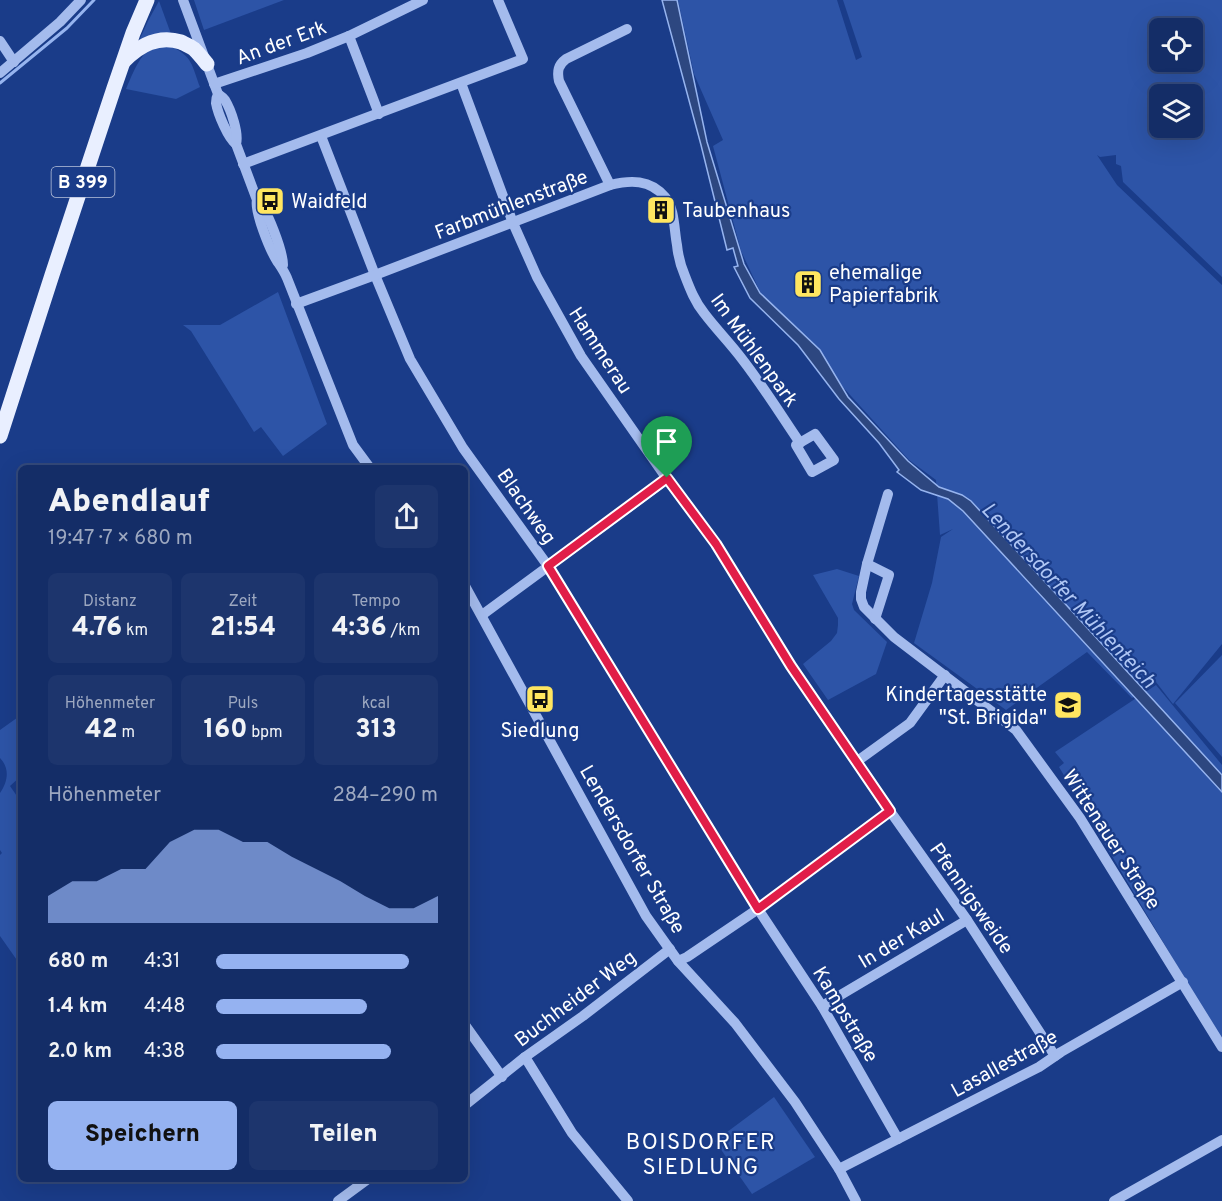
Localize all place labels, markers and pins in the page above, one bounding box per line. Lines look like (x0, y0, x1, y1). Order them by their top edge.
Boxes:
bus stop icon: Waidfeld (254, 185, 286, 217)
place label: Waidfeld (291, 190, 368, 216)
building icon: Taubenhaus (645, 194, 677, 226)
place label: Taubenhaus (682, 199, 790, 225)
place label: ehemalige Papierfabrik (829, 261, 939, 310)
building icon: ehemalige Papierfabrik (792, 268, 824, 300)
pin (641, 416, 692, 478)
bus stop icon: Siedlung (524, 683, 556, 715)
place label: Kindertagesstätte "St. Brigida" (885, 683, 1047, 732)
school or university icon: Kindertagesstätte "St. Brigida" (1052, 689, 1084, 721)
place label: Siedlung (501, 719, 579, 745)

